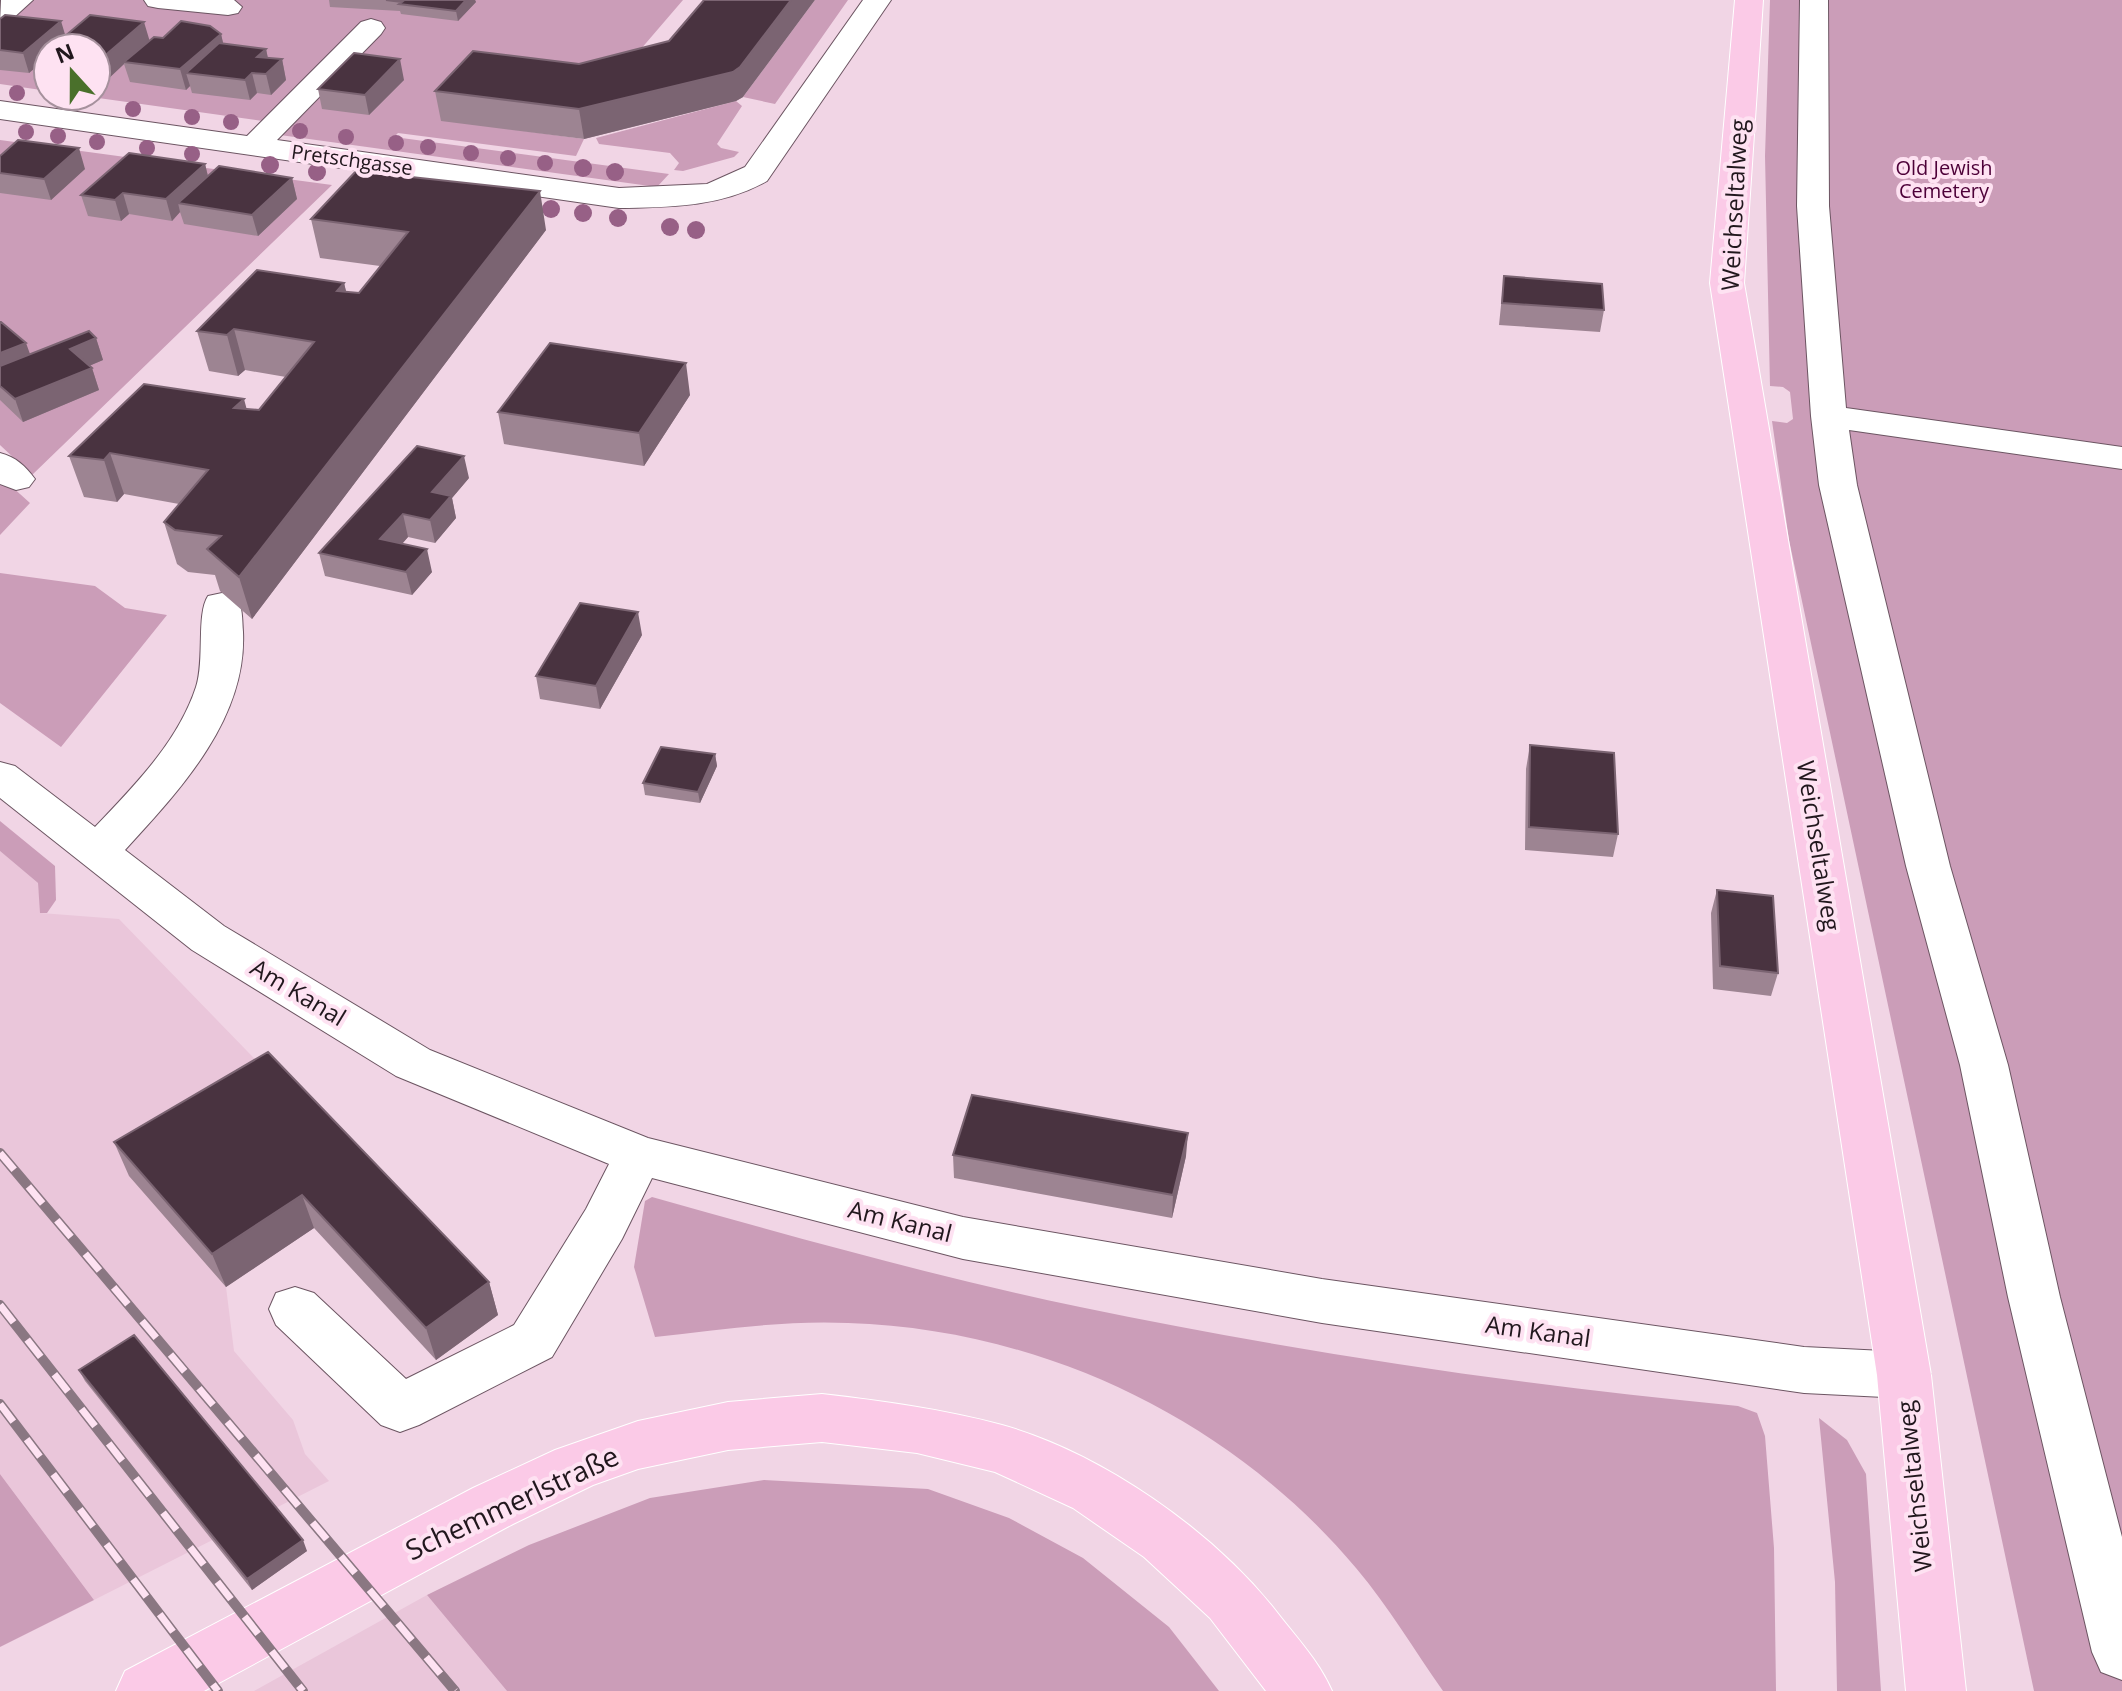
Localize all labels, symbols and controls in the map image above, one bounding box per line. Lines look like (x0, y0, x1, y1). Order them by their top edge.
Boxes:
north arrow (32, 32, 112, 112)
text: N (51, 35, 78, 70)
street label: Weichseltalweg (1713, 118, 1754, 292)
street label: Pretschgasse (290, 138, 414, 181)
park label: Old Jewish Cemetery (1896, 154, 1992, 204)
street label: Weichseltalweg (1790, 758, 1849, 933)
street label: Am Kanal (245, 950, 353, 1033)
street label: Am Kanal (845, 1192, 956, 1249)
street label: Am Kanal (1484, 1307, 1593, 1354)
street label: Weichseltalweg (1888, 1399, 1939, 1573)
street label: Schemmerlstraße (399, 1436, 624, 1568)

